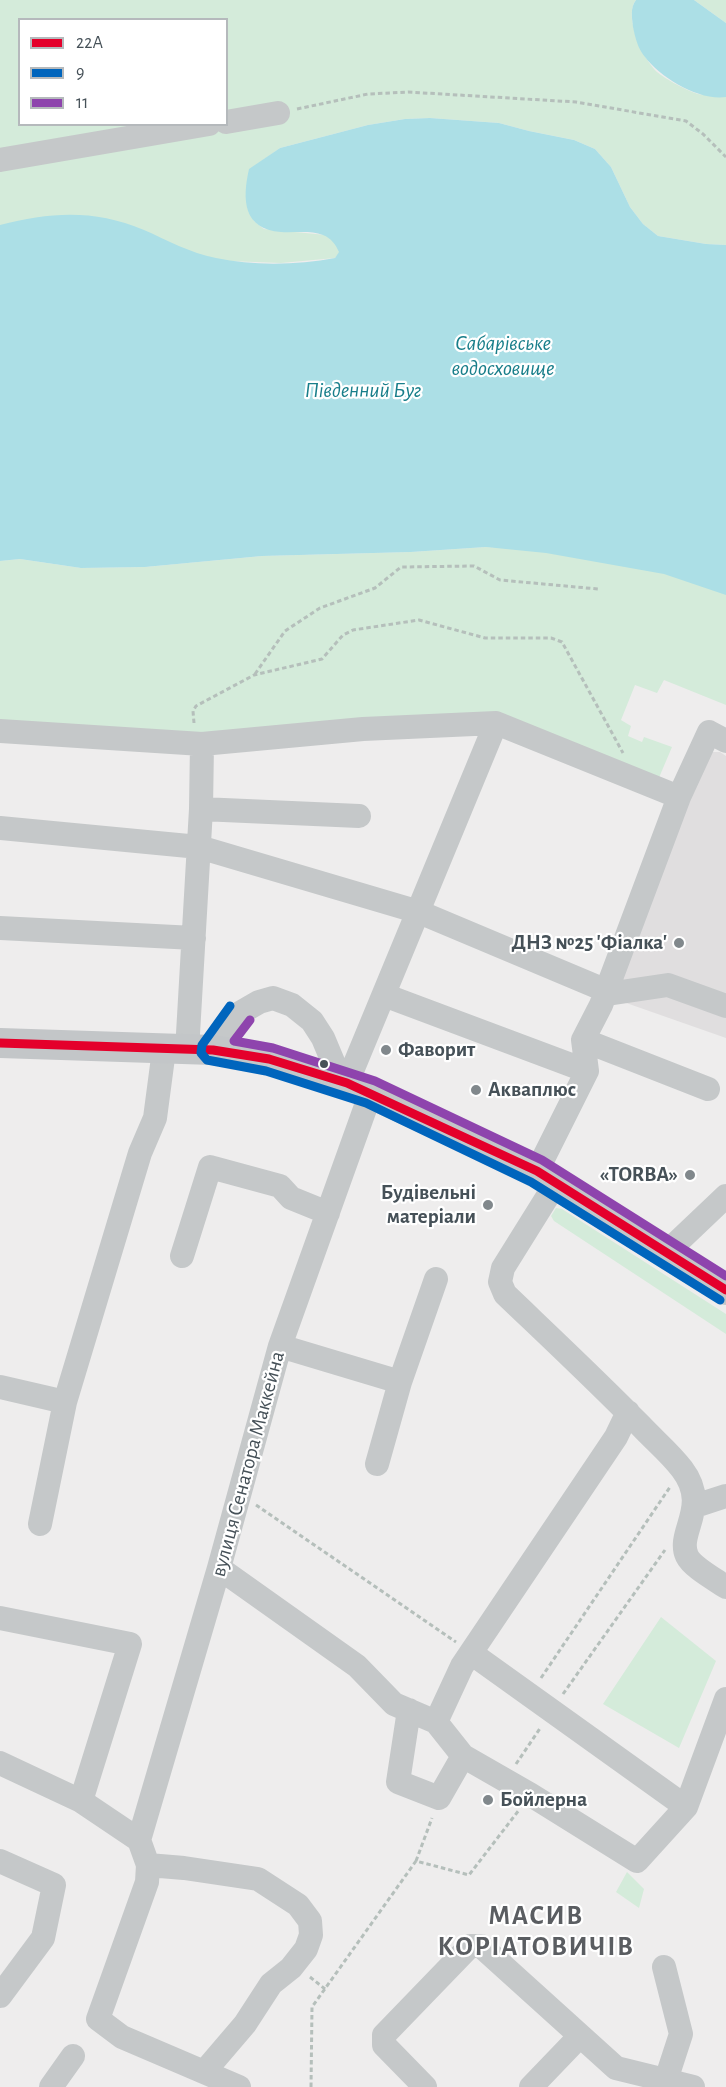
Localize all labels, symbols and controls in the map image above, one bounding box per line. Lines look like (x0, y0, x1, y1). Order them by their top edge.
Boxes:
legend (18, 18, 228, 126)
text: 22А (76, 34, 103, 52)
text: 9 (76, 64, 84, 82)
text: 11 (76, 94, 88, 112)
water label: Сабарівське водосховище (452, 330, 554, 382)
water label: Південний Буг (305, 377, 421, 403)
place label: ДНЗ №25 'Фіалка' (512, 930, 667, 956)
marker: ДНЗ №25 'Фіалка' (672, 936, 686, 950)
place label: Фаворит (398, 1037, 475, 1063)
marker: Фаворит (379, 1043, 393, 1057)
unlabelled marker (318, 1058, 330, 1070)
place label: Акваплюс (488, 1077, 576, 1103)
marker: Акваплюс (469, 1083, 483, 1097)
place label: «TORBA» (600, 1162, 678, 1188)
marker: «TORBA» (683, 1168, 697, 1182)
place label: Будівельні матеріали (381, 1180, 476, 1230)
marker: Будівельні матеріали (481, 1198, 495, 1212)
street label: вулиця Сенатора Маккейна (206, 1348, 290, 1580)
place label: Бойлерна (500, 1787, 587, 1813)
marker: Бойлерна (481, 1793, 495, 1807)
district label: МАСИВ КОРІАТОВИЧІВ (437, 1900, 635, 1963)

